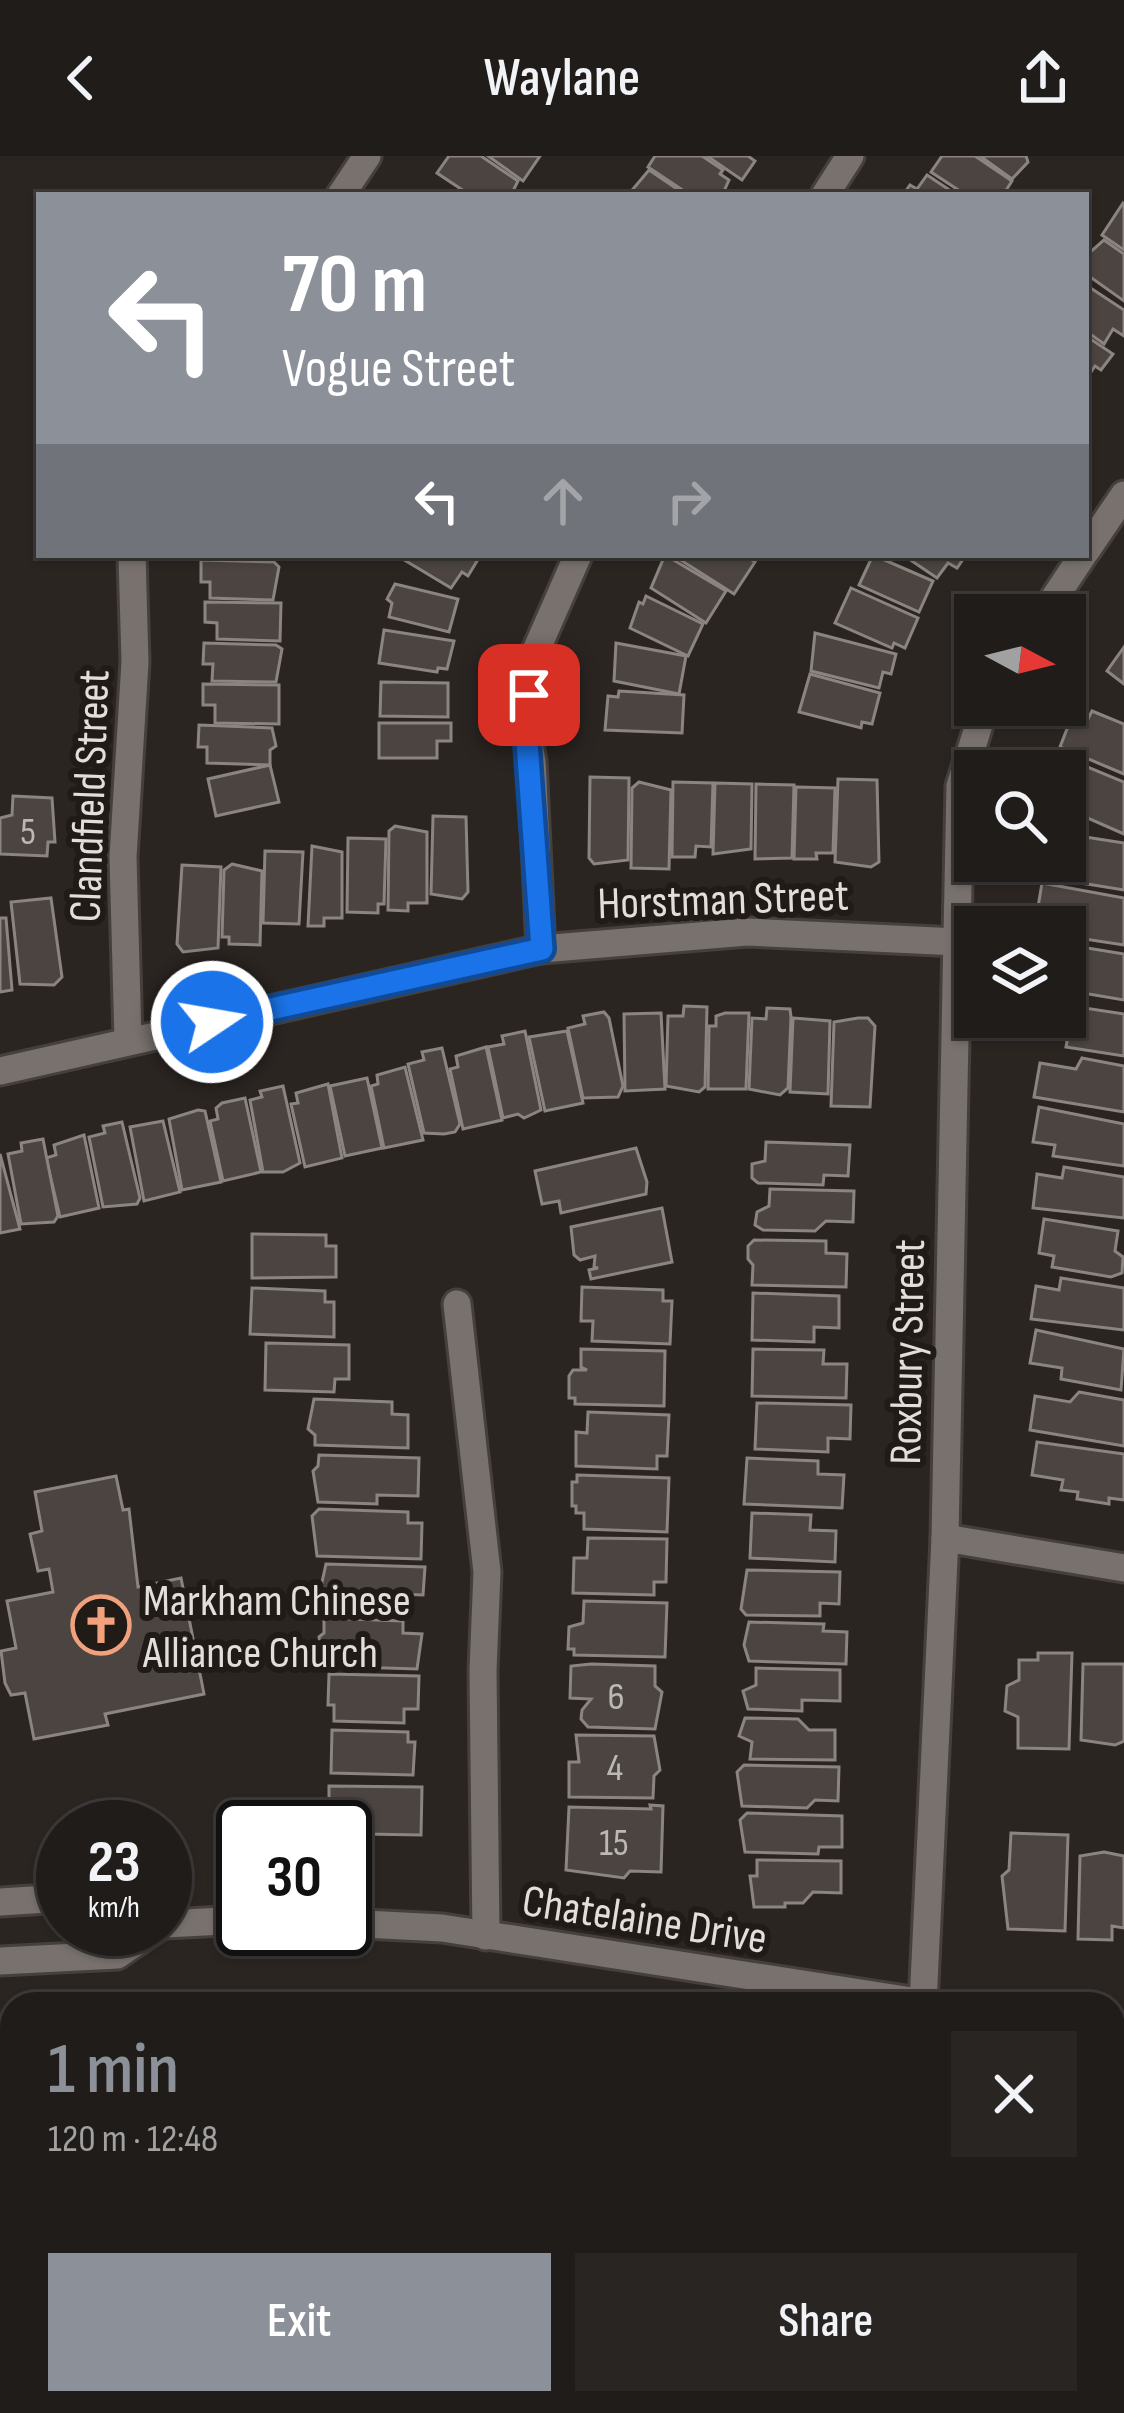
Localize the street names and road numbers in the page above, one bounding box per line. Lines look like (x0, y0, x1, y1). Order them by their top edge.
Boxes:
street label: Clandfield Street (59, 669, 122, 923)
street label: Horstman Street (597, 869, 850, 932)
street label: Roxbury Street (879, 1239, 938, 1465)
street label: Chatelaine Drive (518, 1874, 771, 1967)

